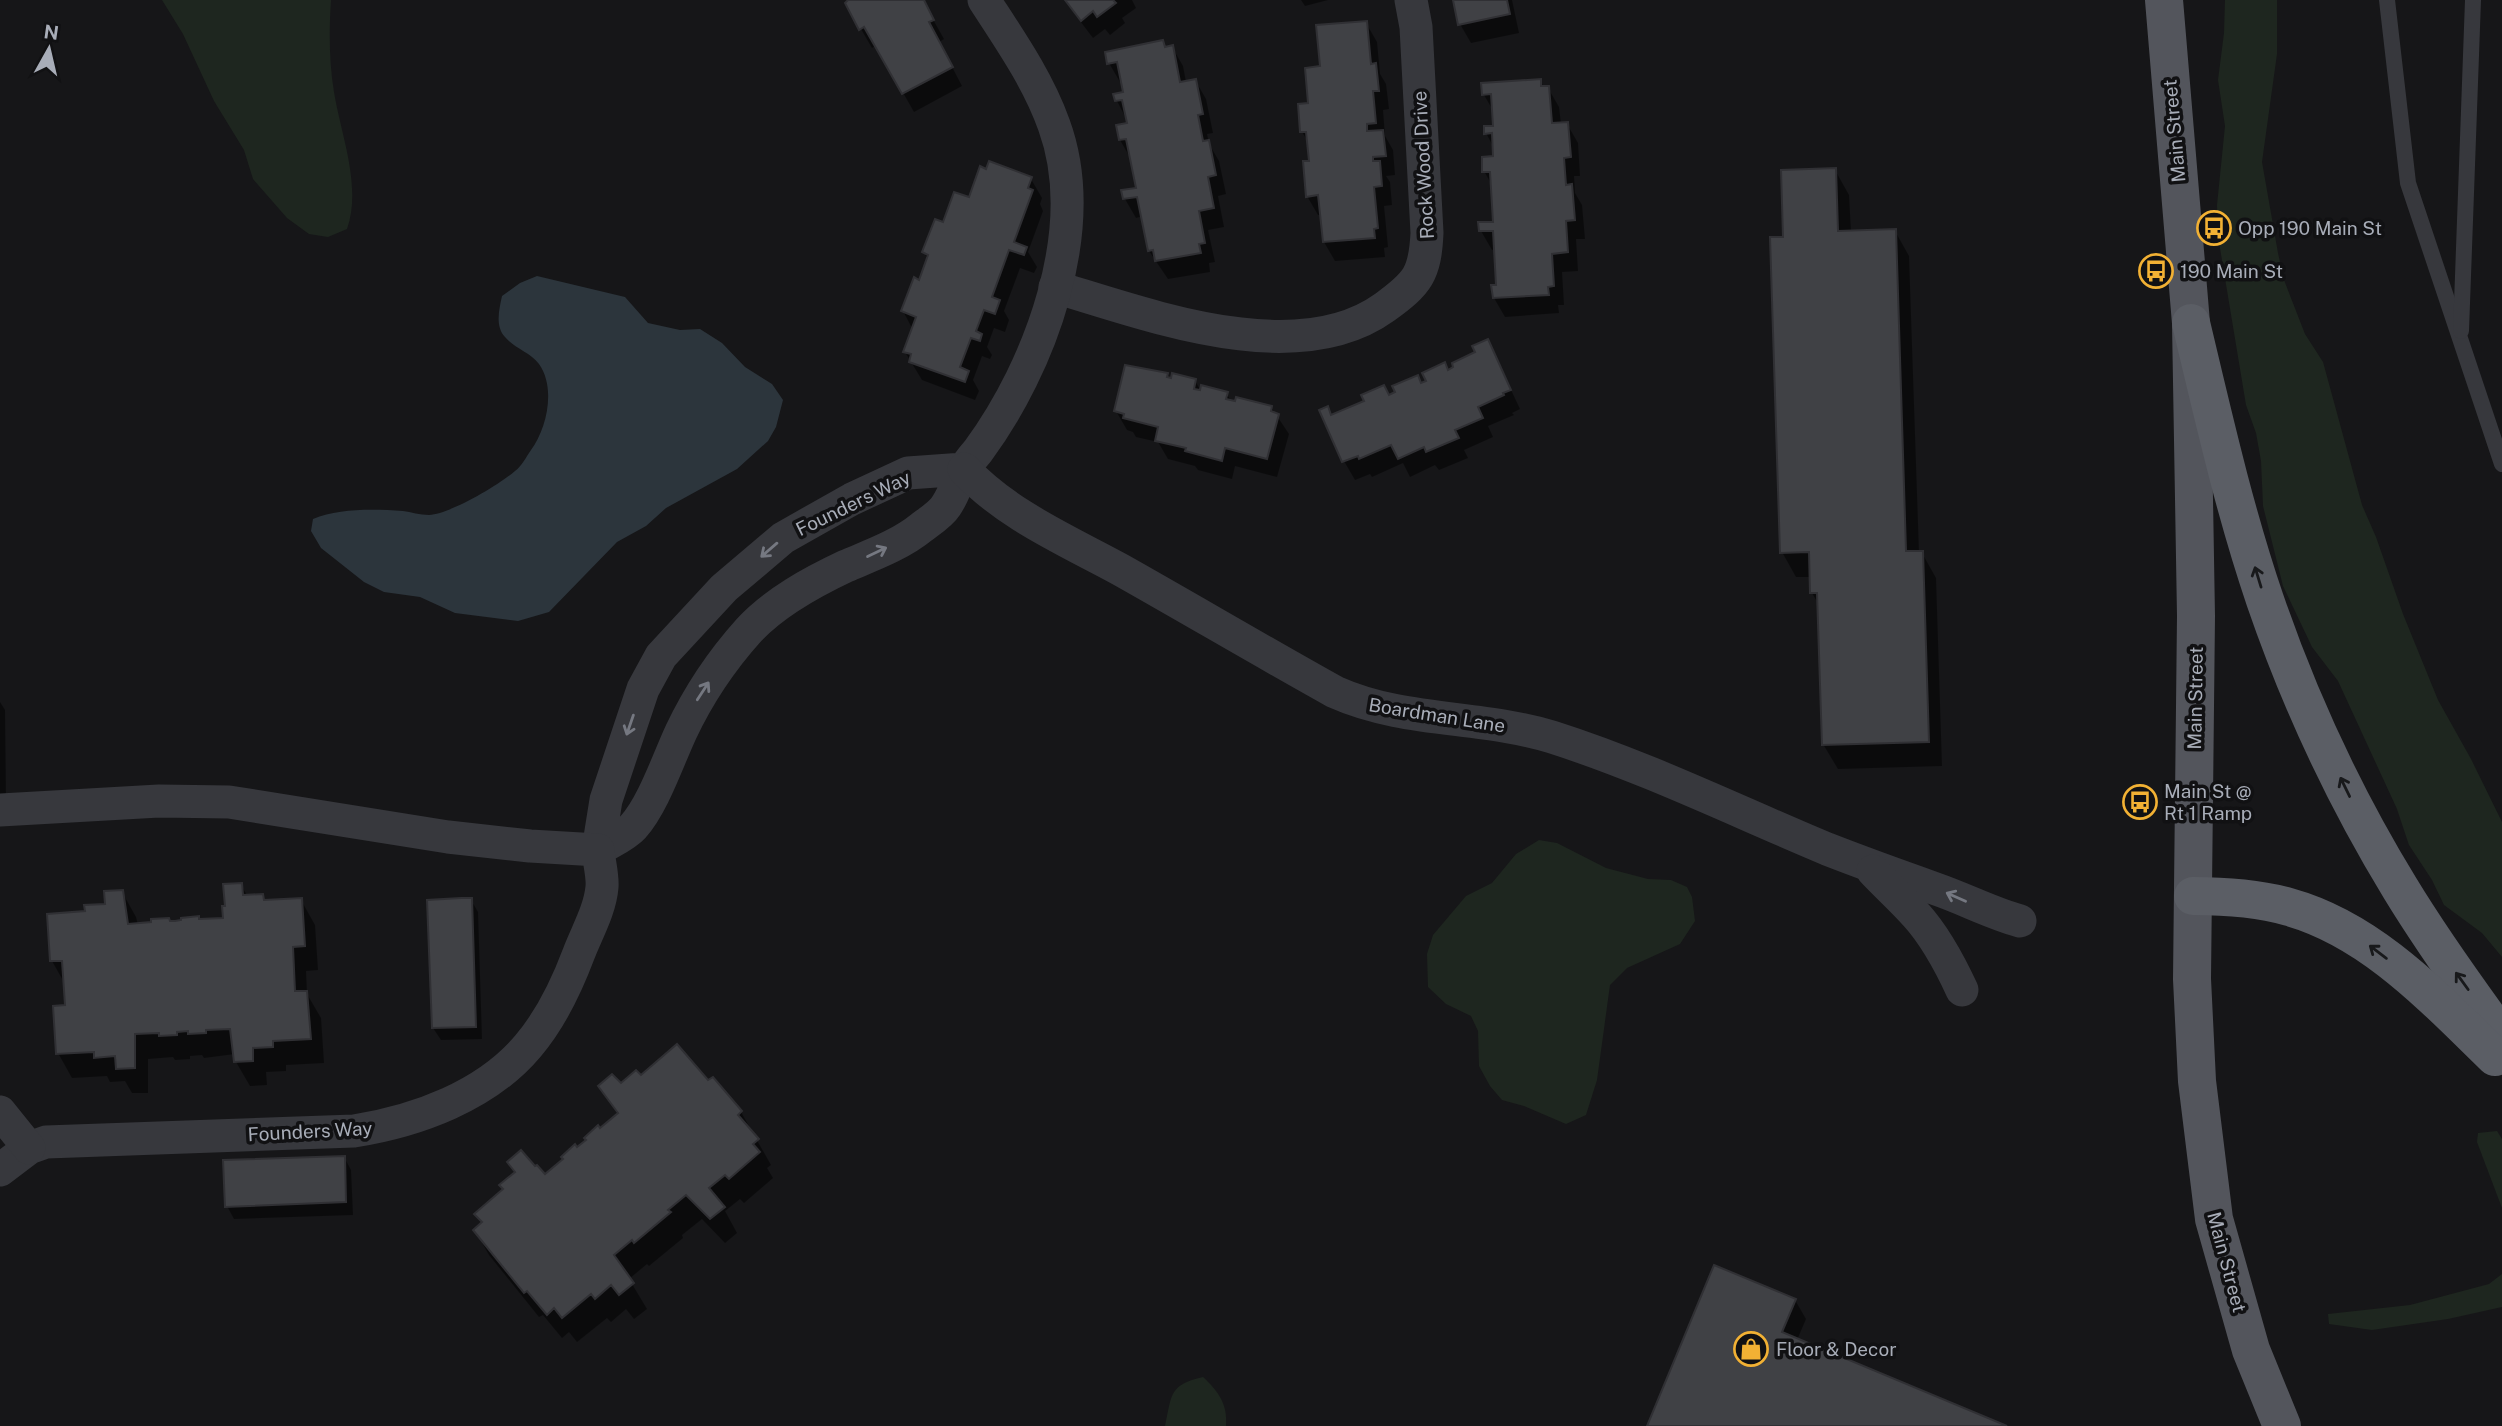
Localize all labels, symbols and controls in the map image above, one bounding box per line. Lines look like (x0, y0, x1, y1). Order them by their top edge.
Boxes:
north arrow (14, 14, 84, 84)
text: N (42, 20, 60, 44)
street label: Main Street (2159, 79, 2189, 183)
street label: Rock Wood Drive (1408, 90, 1438, 240)
bus stop icon: Opp 190 Main St (2195, 209, 2233, 247)
place label: Opp 190 Main St (2238, 217, 2382, 239)
bus stop icon: 190 Main St (2137, 252, 2175, 290)
place label: 190 Main St (2180, 260, 2283, 282)
street label: Founders Way (792, 466, 914, 540)
one-way arrow (760, 542, 778, 558)
one-way arrow (866, 545, 887, 559)
one-way arrow (2251, 566, 2263, 588)
street label: Main Street (2183, 646, 2207, 750)
one-way arrow (697, 682, 711, 702)
street label: Boardman Lane (1367, 693, 1507, 737)
one-way arrow (623, 714, 635, 736)
one-way arrow (2338, 777, 2351, 798)
place label: Main St @ Rt 1 Ramp (2164, 780, 2252, 824)
bus stop icon: Main St @ Rt 1 Ramp (2121, 783, 2159, 821)
one-way arrow (1946, 890, 1968, 903)
one-way arrow (2370, 945, 2388, 960)
one-way arrow (2455, 972, 2469, 991)
street label: Founders Way (247, 1117, 373, 1145)
street label: Main Street (2203, 1209, 2251, 1315)
shop icon: Floor & Decor (1732, 1330, 1770, 1368)
place label: Floor & Decor (1776, 1338, 1897, 1360)

